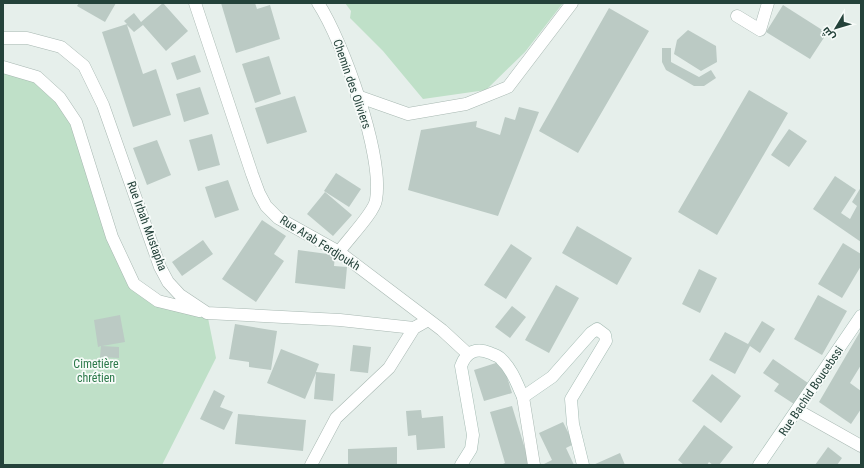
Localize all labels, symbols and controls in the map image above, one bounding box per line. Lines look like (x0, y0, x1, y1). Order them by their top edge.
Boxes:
north arrow (816, 8, 856, 48)
text: ش (819, 24, 838, 43)
street label: Chemin des Oliviers (330, 37, 374, 131)
street label: Rue Irbah Mustapha (124, 179, 170, 273)
street label: Rue Arab Ferdjoukh (277, 213, 363, 273)
street label: Rue Bachid Boucebssi (776, 344, 846, 438)
park label: Cimetière chrétien (73, 357, 119, 385)

